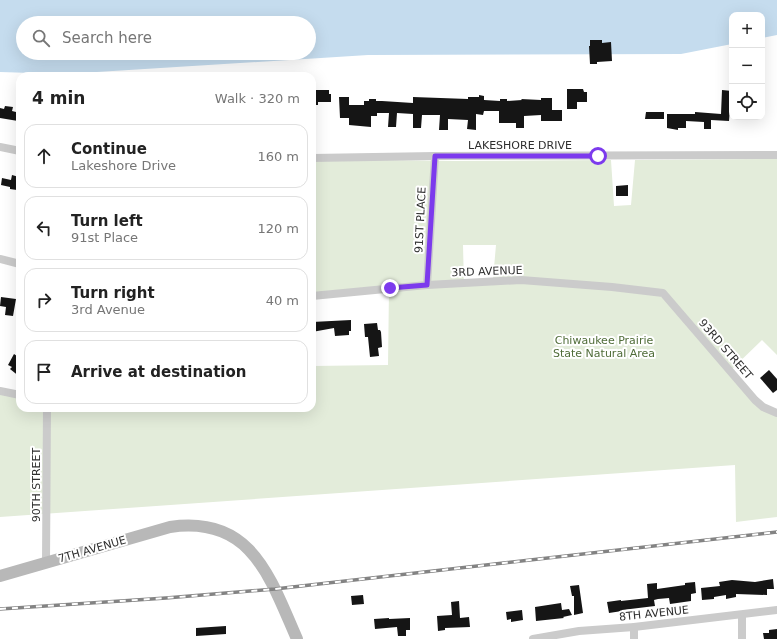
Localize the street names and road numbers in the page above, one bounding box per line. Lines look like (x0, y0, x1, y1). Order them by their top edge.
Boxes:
street label: LAKESHORE DRIVE (468, 139, 572, 152)
street label: 91ST PLACE (412, 187, 429, 253)
street label: 3RD AVENUE (451, 264, 523, 279)
street label: 93RD STREET (696, 317, 755, 382)
street label: 90TH STREET (30, 447, 43, 522)
street label: 7TH AVENUE (57, 534, 128, 565)
street label: 8TH AVENUE (619, 603, 690, 624)

